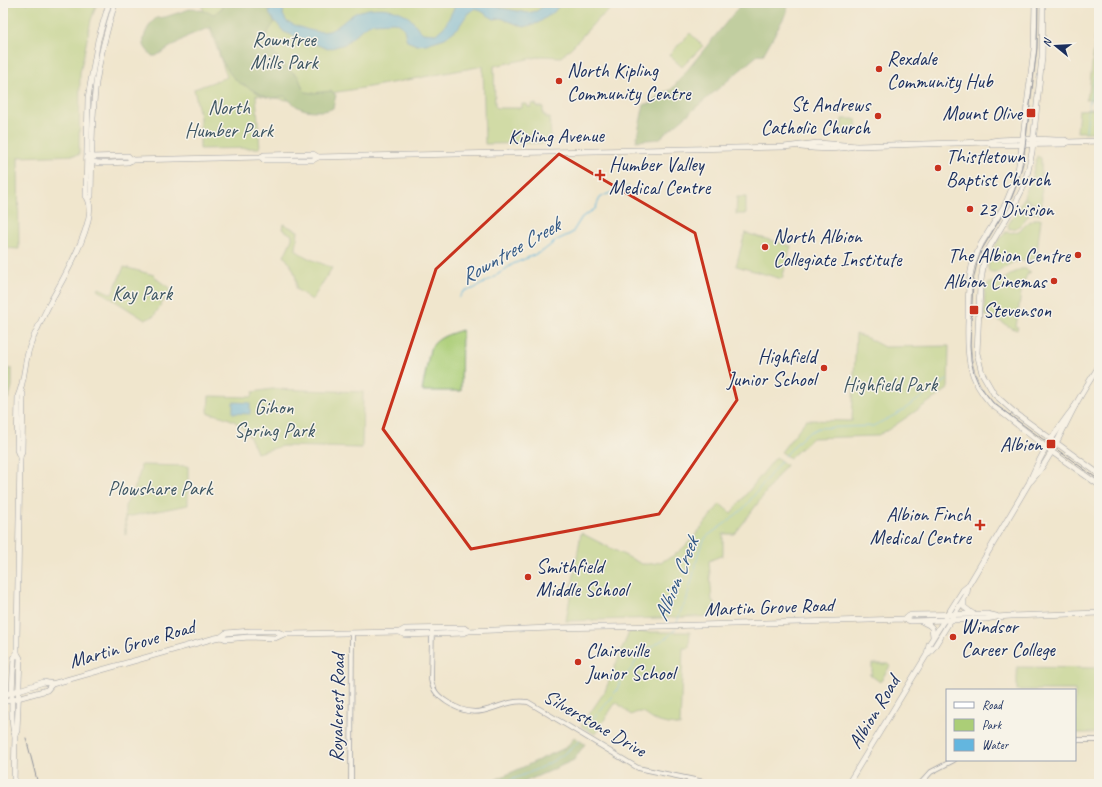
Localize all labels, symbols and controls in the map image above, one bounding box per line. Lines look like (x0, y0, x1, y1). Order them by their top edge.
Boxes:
north arrow (1036, 26, 1076, 66)
park label: Rowntree Mills Park (250, 27, 319, 75)
text: N (1039, 35, 1055, 48)
place label: Rexdale Community Hub (887, 46, 994, 94)
place label: North Kipling Community Centre (567, 58, 692, 106)
marker: Rexdale Community Hub (874, 64, 884, 74)
marker: North Kipling Community Centre (554, 76, 564, 86)
place label: St Andrews Catholic Church (761, 92, 872, 140)
park label: North Humber Park (185, 95, 275, 143)
place label: Mount Olive (943, 101, 1023, 126)
marker: Mount Olive (1025, 107, 1037, 119)
marker: St Andrews Catholic Church (873, 111, 883, 121)
street label: Kipling Avenue (508, 123, 605, 149)
place label: Thistletown Baptist Church (946, 144, 1052, 192)
place label: Humber Valley Medical Centre (609, 152, 712, 200)
marker: Thistletown Baptist Church (933, 163, 943, 173)
marker: Humber Valley Medical Centre (594, 169, 606, 181)
place label: 23 Division (978, 197, 1055, 222)
marker: 23 Division (965, 204, 975, 214)
water label: Rowntree Creek (456, 210, 568, 290)
place label: North Albion Collegiate Institute (773, 224, 903, 272)
marker: North Albion Collegiate Institute (760, 242, 770, 252)
place label: The Albion Centre (948, 243, 1071, 268)
marker: The Albion Centre (1073, 250, 1083, 260)
place label: Albion Cinemas (943, 269, 1048, 294)
marker: Albion Cinemas (1049, 276, 1059, 286)
park label: Kay Park (112, 281, 174, 306)
place label: Stevenson (983, 298, 1052, 323)
marker: Stevenson (968, 304, 980, 316)
place label: Highfield Junior School (726, 344, 820, 392)
marker: Highfield Junior School (819, 363, 829, 373)
park label: Highfield Park (843, 372, 939, 397)
park label: Gihon Spring Park (234, 395, 316, 443)
place label: Albion (1000, 432, 1043, 457)
marker: Albion (1045, 438, 1057, 450)
park label: Plowshare Park (108, 476, 214, 501)
place label: Albion Finch Medical Centre (870, 502, 972, 550)
marker: Albion Finch Medical Centre (974, 519, 986, 531)
water label: Albion Creek (647, 530, 706, 625)
place label: Smithfield Middle School (536, 554, 631, 602)
marker: Smithfield Middle School (523, 572, 533, 582)
street label: Martin Grove Road (704, 592, 837, 622)
street label: Martin Grove Road (66, 613, 201, 674)
place label: Windsor Career College (961, 614, 1056, 662)
marker: Windsor Career College (948, 632, 958, 642)
place label: Claireville Junior School (585, 638, 679, 686)
street label: Royalcrest Road (324, 650, 350, 762)
marker: Claireville Junior School (573, 657, 583, 667)
street label: Albion Road (842, 668, 907, 753)
street label: Silverstone Drive (539, 684, 652, 763)
legend (946, 689, 1076, 761)
text: Road (982, 697, 1004, 713)
text: Park (982, 717, 1003, 733)
text: Water (982, 737, 1010, 753)

